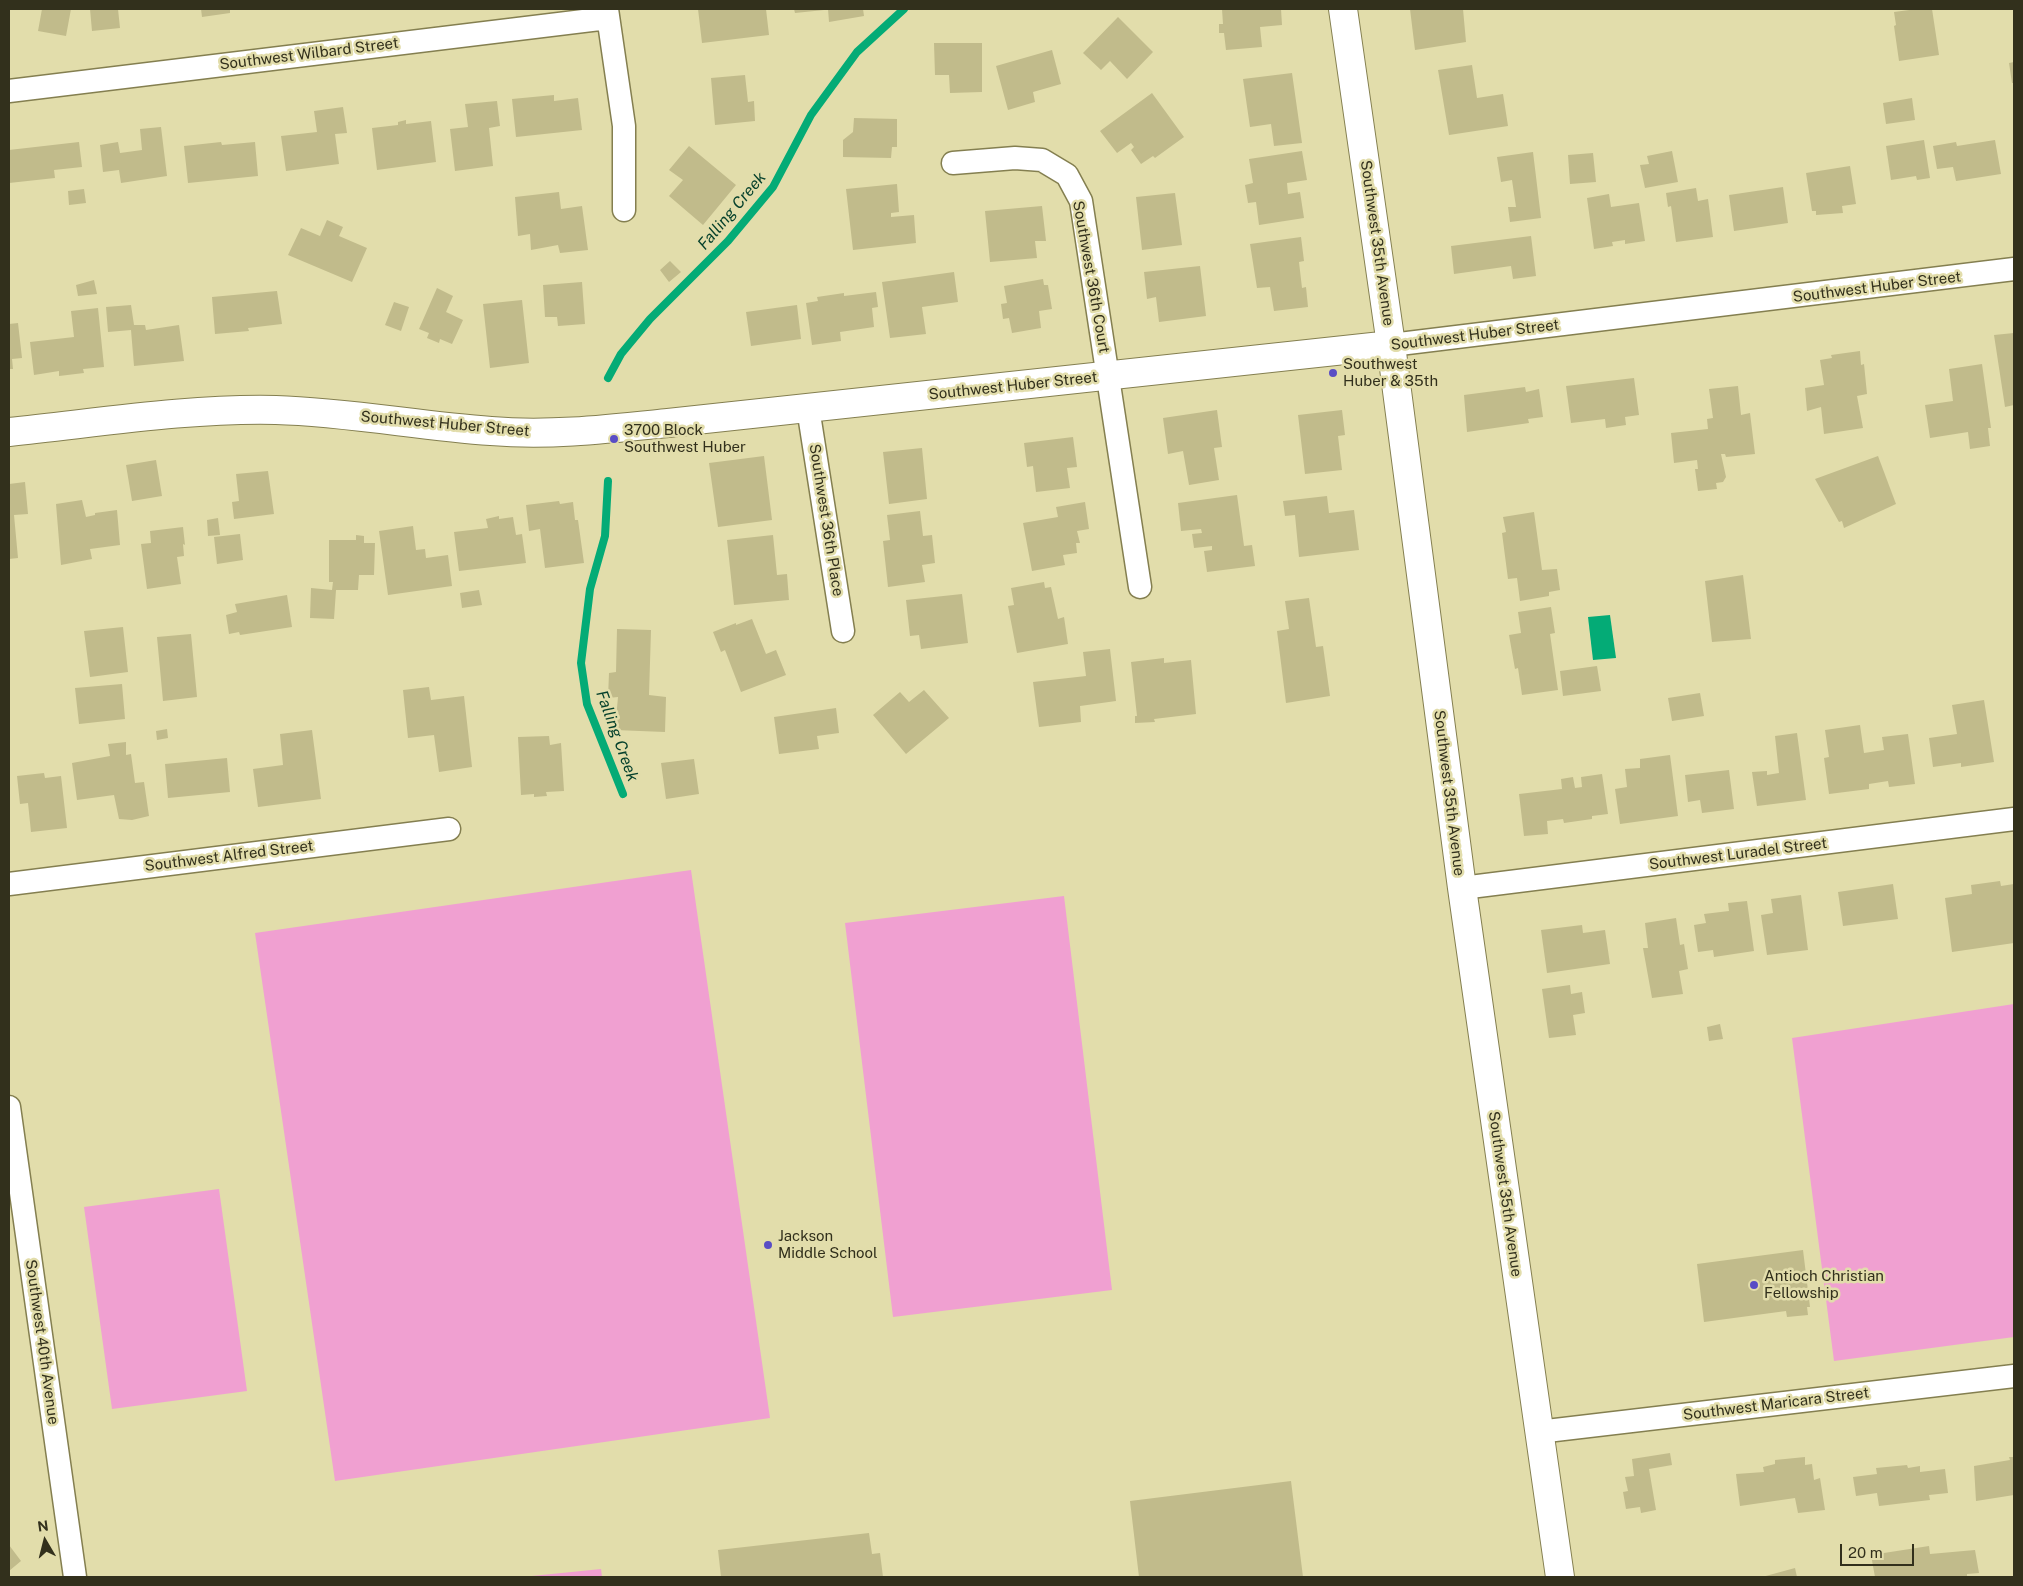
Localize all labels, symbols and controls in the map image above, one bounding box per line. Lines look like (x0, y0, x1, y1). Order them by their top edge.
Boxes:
street label: Southwest Wilbard Street (218, 34, 400, 74)
street label: Southwest 35th Avenue (1356, 159, 1398, 327)
water label: Falling Creek (694, 168, 770, 254)
street label: Southwest 36th Court (1069, 200, 1113, 354)
street label: Southwest Huber Street (1792, 268, 1962, 306)
street label: Southwest Huber Street (1390, 316, 1560, 354)
place label: Southwest Huber & 35th (1343, 355, 1438, 390)
marker: Southwest Huber & 35th (1327, 367, 1339, 379)
street label: Southwest Huber Street (928, 368, 1098, 404)
street label: Southwest Huber Street (360, 408, 530, 440)
place label: 3700 Block Southwest Huber (624, 421, 746, 456)
marker: 3700 Block Southwest Huber (608, 433, 620, 445)
street label: Southwest 36th Place (805, 443, 847, 597)
water label: Falling Creek (592, 688, 642, 784)
street label: Southwest 35th Avenue (1430, 709, 1468, 877)
street label: Southwest Luradel Street (1648, 834, 1828, 874)
street label: Southwest Alfred Street (144, 837, 314, 875)
street label: Southwest 35th Avenue (1484, 1110, 1526, 1278)
place label: Jackson Middle School (778, 1227, 878, 1262)
marker: Jackson Middle School (762, 1239, 774, 1251)
street label: Southwest 40th Avenue (21, 1258, 63, 1426)
place label: Antioch Christian Fellowship (1764, 1267, 1884, 1302)
marker: Antioch Christian Fellowship (1748, 1279, 1760, 1291)
street label: Southwest Maricara Street (1682, 1384, 1870, 1424)
north arrow (20, 1516, 70, 1566)
text: N (36, 1517, 49, 1535)
scale bar (1843, 1534, 1917, 1566)
text: 20 m (1848, 1544, 1883, 1561)

